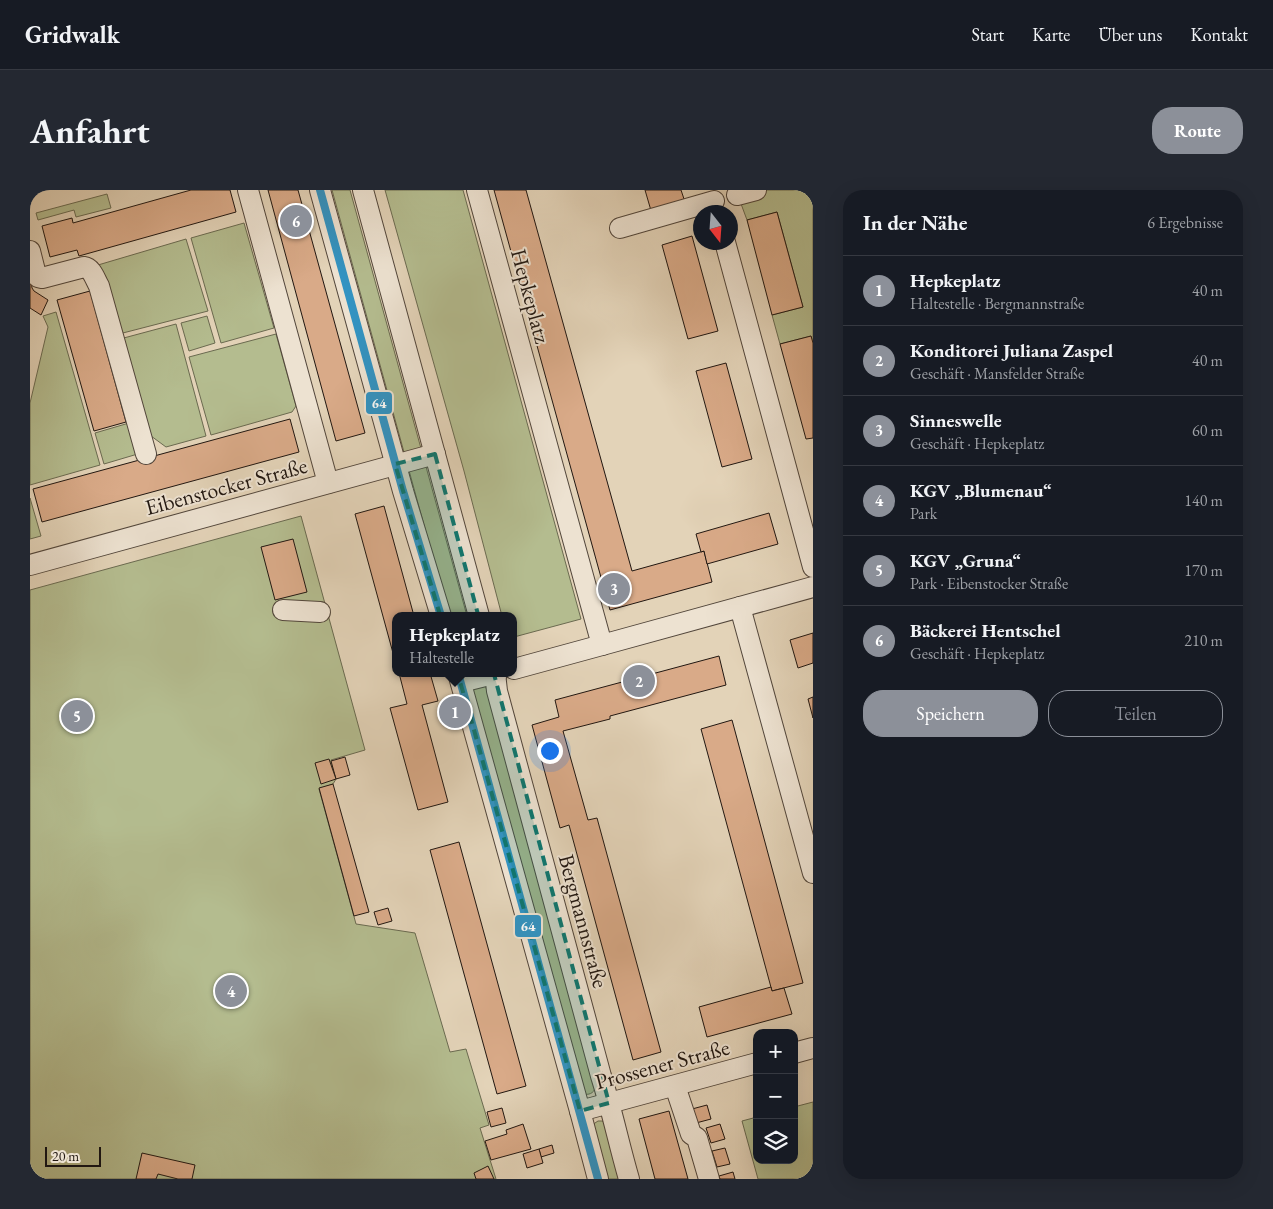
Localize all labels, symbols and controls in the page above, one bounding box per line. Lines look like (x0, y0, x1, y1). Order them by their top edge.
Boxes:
text: Gridwalk (25, 19, 120, 50)
text: Start (971, 23, 1004, 46)
text: Karte (1032, 23, 1070, 46)
text: Über uns (1098, 23, 1162, 46)
text: Kontakt (1190, 23, 1248, 46)
button: Route (1152, 107, 1243, 154)
text: Anfahrt (30, 108, 150, 153)
pin: 6 (280, 202, 312, 240)
north arrow (693, 205, 738, 250)
text: In der Nähe (863, 209, 968, 236)
text: 6 Ergebnisse (1147, 212, 1223, 233)
street label: Hepkeplatz (504, 246, 557, 347)
text: Hepkeplatz (910, 268, 1001, 293)
text: 1 (875, 280, 883, 301)
text: 40 m (1192, 280, 1223, 301)
text: Haltestelle · Bergmannstraße (910, 293, 1084, 314)
text: Konditorei Juliana Zaspel (910, 338, 1113, 363)
text: 2 (875, 350, 883, 371)
text: 40 m (1192, 350, 1223, 371)
text: Geschäft · Mansfelder Straße (910, 363, 1084, 384)
line badge: 64 (365, 391, 393, 415)
text: 64 (372, 394, 387, 412)
text: Sinneswelle (910, 408, 1002, 433)
text: 3 (875, 420, 883, 441)
text: 60 m (1192, 420, 1223, 441)
text: Geschäft · Hepkeplatz (910, 433, 1044, 454)
street label: Eibenstocker Straße (142, 451, 311, 522)
text: KGV „Blumenau“ (910, 478, 1052, 503)
text: 4 (875, 490, 883, 511)
text: 140 m (1184, 490, 1223, 511)
text: Park (910, 503, 937, 524)
text: KGV „Gruna“ (910, 548, 1021, 573)
text: 5 (875, 560, 883, 581)
text: 170 m (1184, 560, 1223, 581)
pin: 3 (598, 570, 630, 608)
text: Park · Eibenstocker Straße (910, 573, 1068, 594)
popup (392, 612, 517, 677)
text: Bäckerei Hentschel (910, 618, 1061, 643)
text: Hepkeplatz (409, 622, 500, 647)
text: 6 (875, 630, 883, 651)
text: 210 m (1184, 630, 1223, 651)
text: Geschäft · Hepkeplatz (910, 643, 1044, 664)
text: Haltestelle (409, 647, 474, 668)
pin: 2 (623, 662, 655, 700)
button: Speichern (863, 690, 1038, 737)
button: Teilen (1048, 690, 1223, 737)
pin: 1 (439, 693, 471, 731)
pin: 5 (61, 697, 93, 735)
your location (537, 738, 563, 764)
street label: Bergmannstraße (552, 851, 615, 992)
line badge: 64 (514, 914, 542, 938)
text: 64 (521, 917, 536, 935)
pin: 4 (215, 972, 247, 1010)
map controls (753, 1029, 798, 1164)
button: + (753, 1029, 798, 1074)
street label: Prossener Straße (592, 1033, 733, 1096)
button: − (753, 1074, 798, 1119)
button: layers (753, 1119, 798, 1164)
scale bar (45, 1144, 101, 1167)
text: 20 m (52, 1147, 79, 1165)

